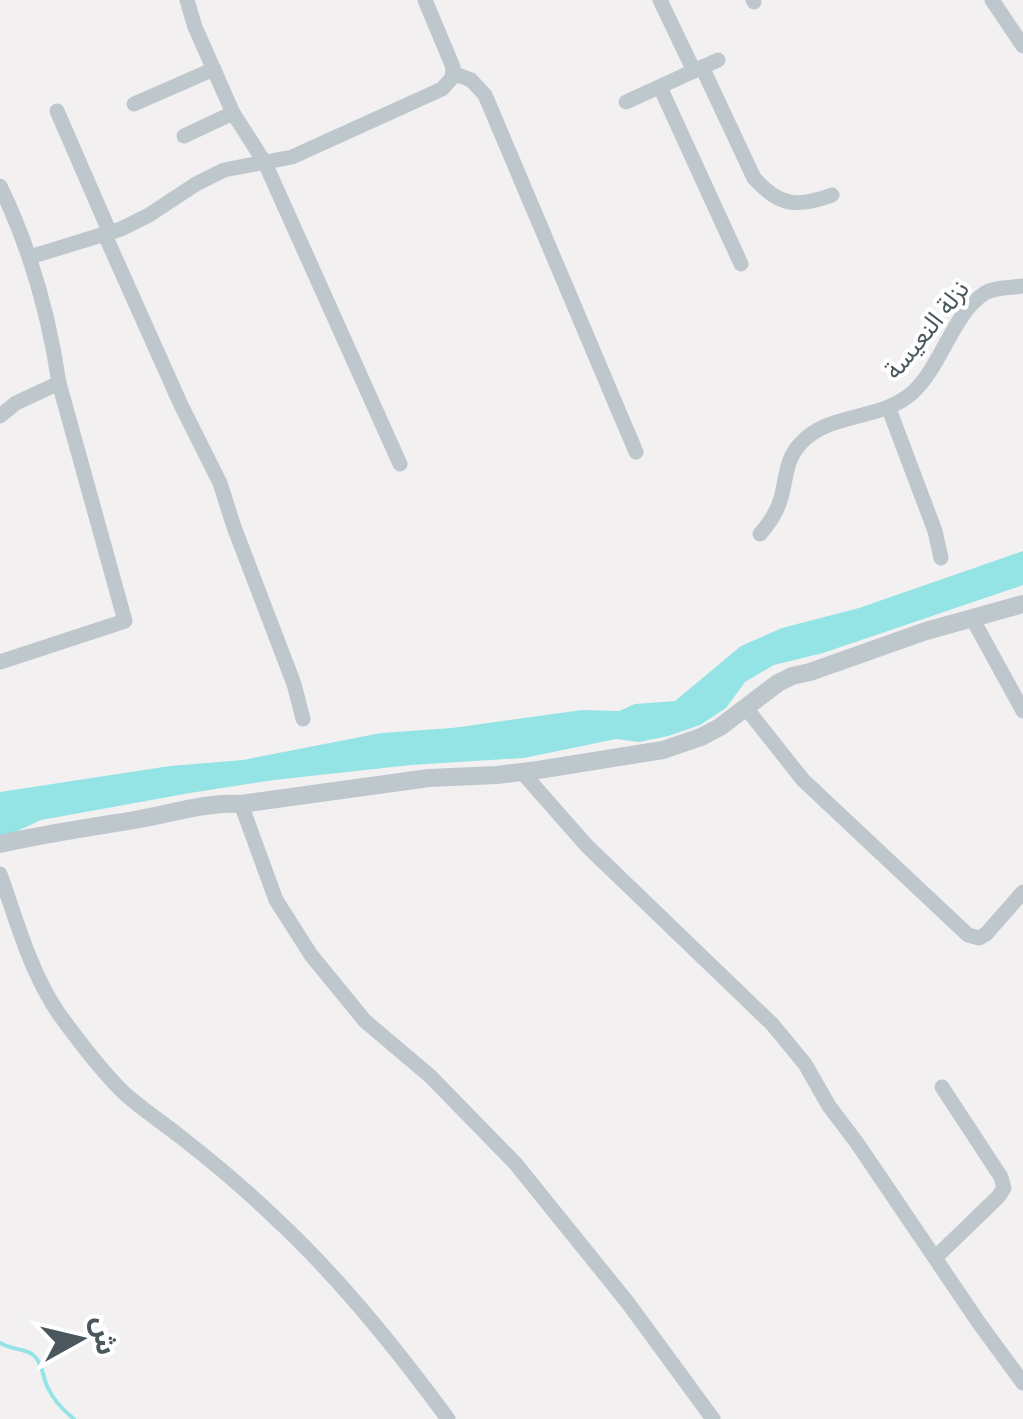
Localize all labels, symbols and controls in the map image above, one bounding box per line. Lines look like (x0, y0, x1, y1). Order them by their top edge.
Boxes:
street label: نزلة النعيسة (877, 274, 977, 386)
north arrow (30, 1289, 130, 1389)
text: ش (82, 1314, 125, 1357)

